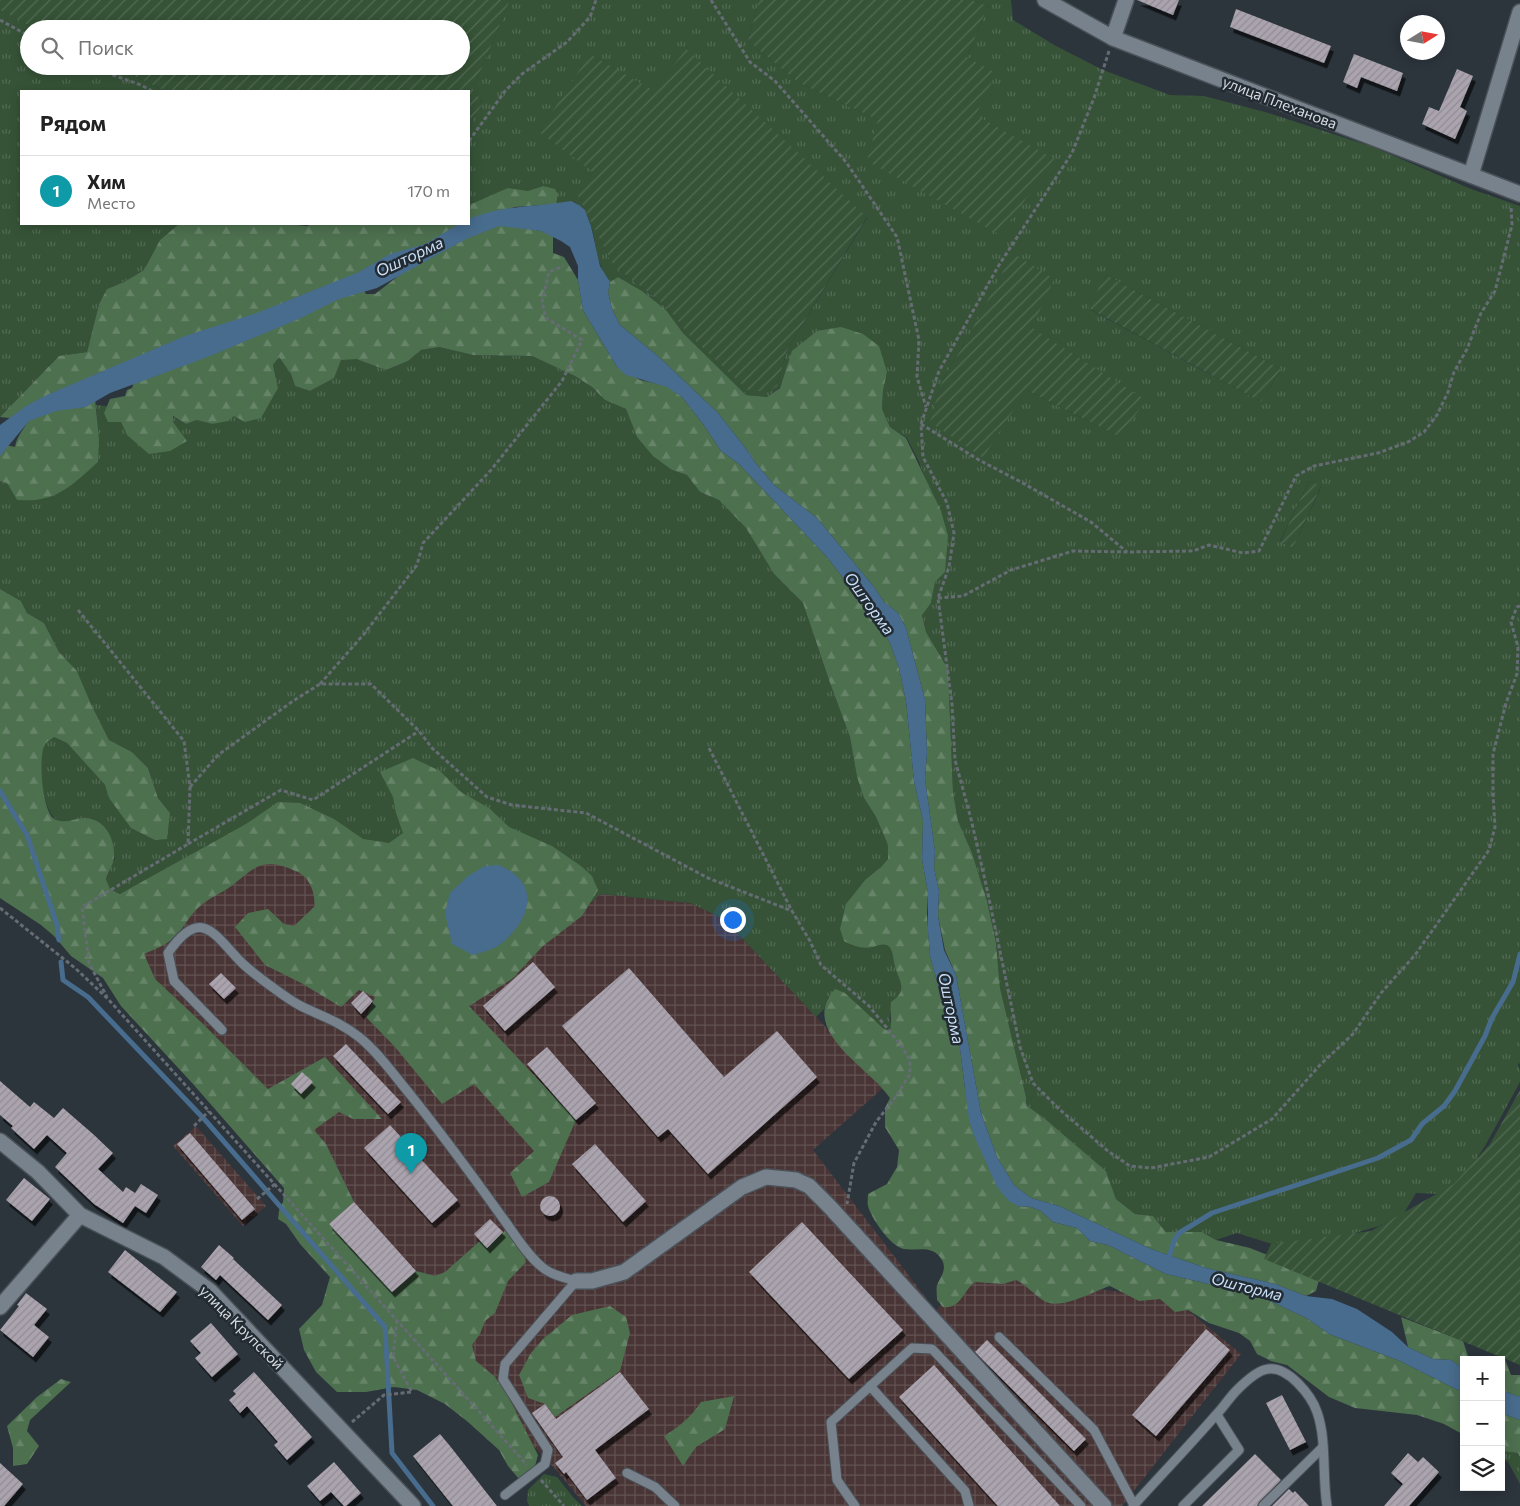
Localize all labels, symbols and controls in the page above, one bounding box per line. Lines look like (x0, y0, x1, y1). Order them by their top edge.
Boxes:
north arrow (1400, 15, 1445, 60)
search box (20, 20, 470, 75)
icon: search (38, 34, 66, 62)
text: Поиск (78, 36, 134, 59)
street label: улица Плеханова (1220, 72, 1340, 132)
text: Рядом (40, 110, 106, 135)
text: Хим (87, 170, 126, 193)
text: 1 (52, 181, 60, 200)
text: 170 m (407, 181, 450, 200)
text: Место (87, 193, 136, 212)
water label: Ошторма (372, 232, 446, 280)
water label: Ошторма (841, 568, 899, 638)
your location (720, 907, 746, 933)
water label: Ошторма (935, 971, 969, 1045)
pin: 1 (395, 1133, 427, 1174)
water label: Ошторма (1210, 1268, 1284, 1304)
street label: улица Крупской (196, 1281, 288, 1373)
map controls (1460, 1356, 1505, 1491)
button: + (1460, 1356, 1505, 1401)
button: − (1460, 1401, 1505, 1446)
button: layers (1460, 1446, 1505, 1491)

